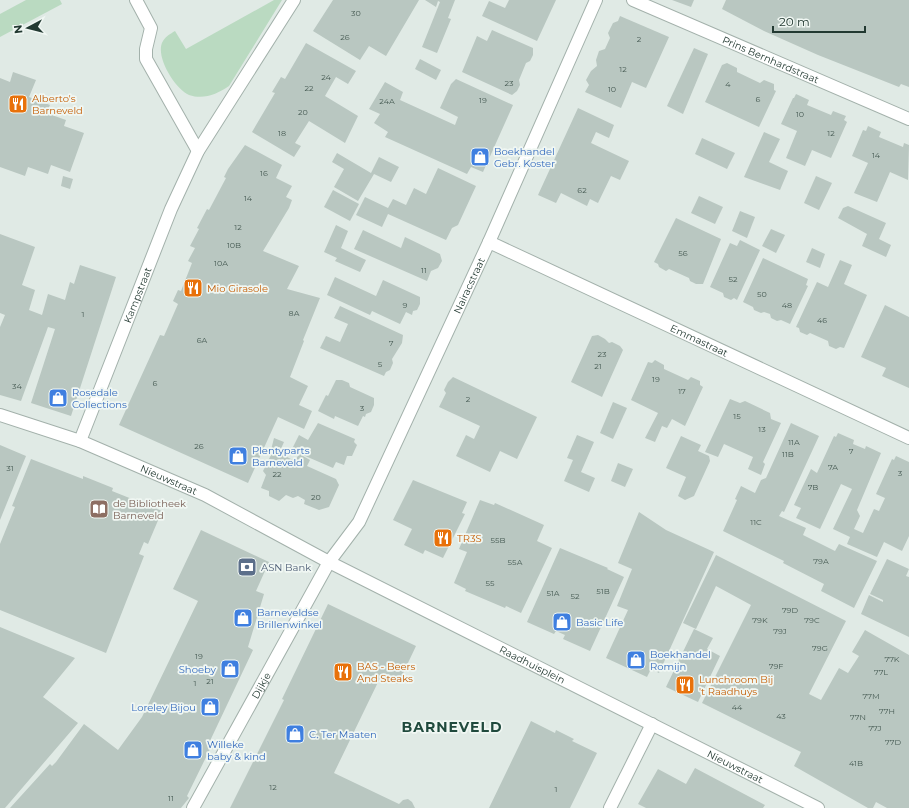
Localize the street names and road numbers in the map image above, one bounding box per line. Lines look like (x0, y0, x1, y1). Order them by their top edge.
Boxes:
street label: Prins Bernhardstraat (720, 33, 821, 86)
street label: Nairacstraat (450, 255, 487, 315)
street label: Kampstraat (121, 265, 154, 325)
street label: Emmastraat (668, 321, 730, 359)
street label: Nieuwstraat (138, 461, 199, 497)
street label: Raadhuisplein (497, 642, 568, 686)
street label: Dijkje (248, 670, 273, 701)
street label: Nieuwstraat (705, 747, 765, 786)

